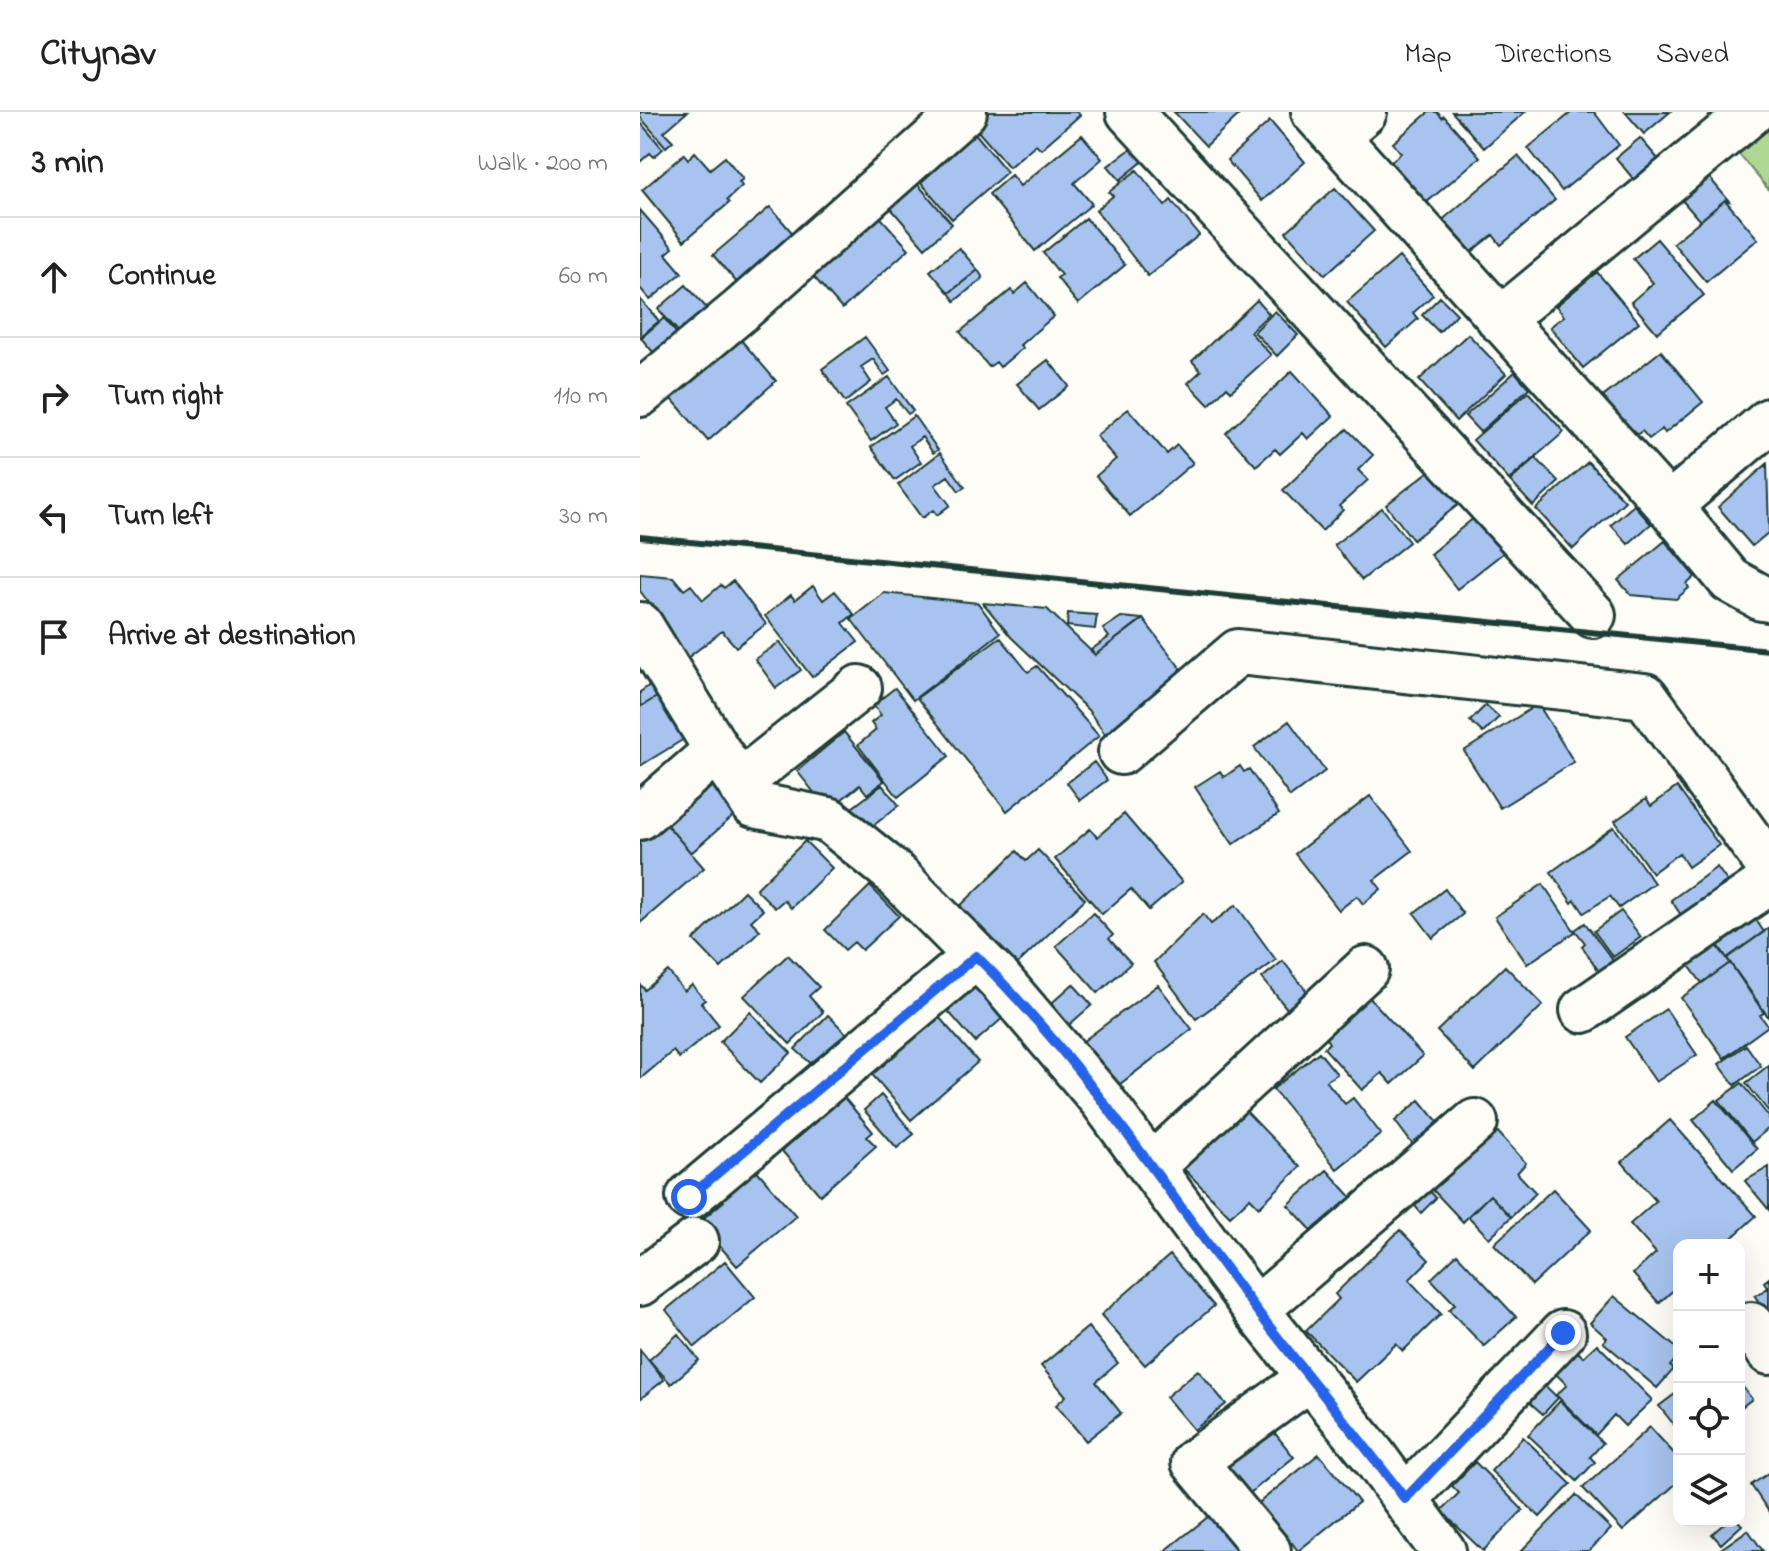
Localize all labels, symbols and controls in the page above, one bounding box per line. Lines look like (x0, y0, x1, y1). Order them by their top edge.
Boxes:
text: Citynav (40, 27, 156, 83)
text: Map (1404, 35, 1452, 76)
text: Directions (1496, 35, 1612, 76)
text: Saved (1656, 35, 1729, 76)
text: 3 min (32, 139, 104, 189)
text: Walk · 200 m (477, 145, 608, 183)
icon: ahead (32, 255, 76, 299)
text: Continue (108, 255, 216, 299)
text: 60 m (559, 258, 608, 296)
icon: right (32, 375, 76, 419)
text: Turn right (108, 375, 223, 419)
text: 110 m (554, 378, 608, 416)
icon: left (32, 495, 76, 539)
text: Turn left (108, 495, 213, 539)
text: 30 m (559, 498, 608, 536)
icon: arrive (32, 615, 76, 659)
text: Arrive at destination (108, 615, 356, 659)
route start (671, 1179, 707, 1215)
map controls (1673, 1239, 1745, 1527)
button: + (1673, 1239, 1745, 1311)
button: − (1673, 1311, 1745, 1383)
route end (1545, 1315, 1581, 1351)
button: locate (1673, 1383, 1745, 1455)
button: layers (1673, 1455, 1745, 1527)

